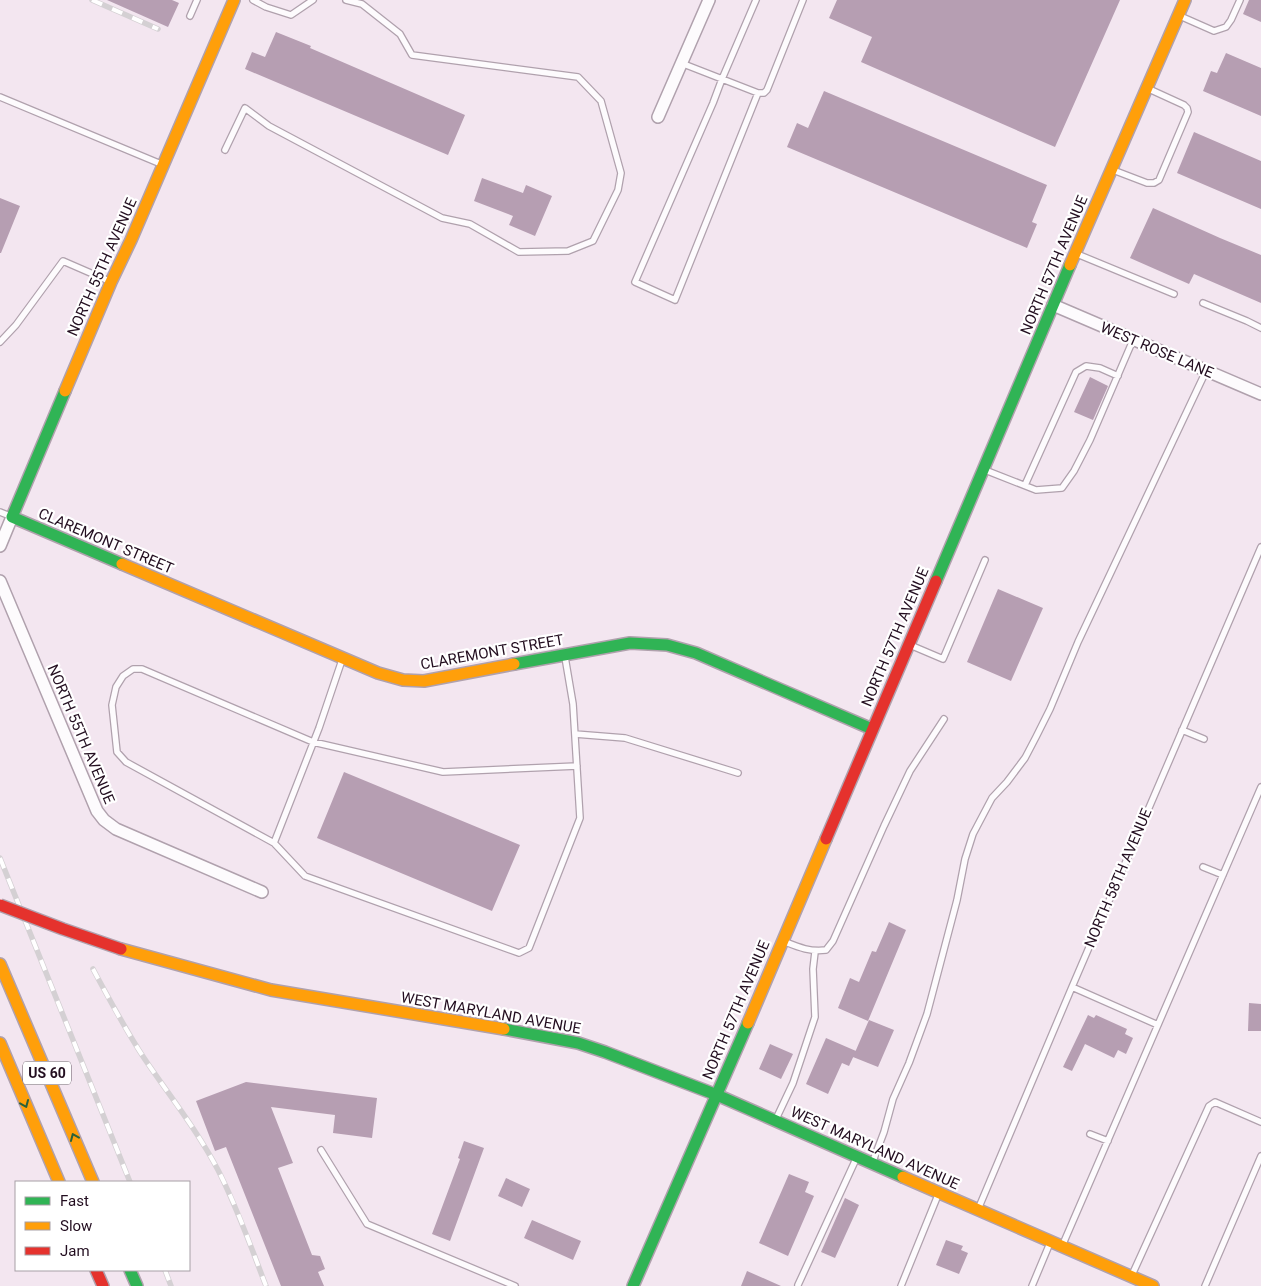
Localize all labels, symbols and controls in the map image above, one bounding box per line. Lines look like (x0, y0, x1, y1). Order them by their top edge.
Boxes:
street label: NORTH 57TH AVENUE (1017, 192, 1092, 337)
street label: NORTH 55TH AVENUE (63, 195, 141, 339)
street label: WEST ROSE LANE (1098, 318, 1217, 382)
street label: CLAREMONT STREET (36, 504, 176, 578)
street label: NORTH 57TH AVENUE (858, 564, 933, 709)
street label: CLAREMONT STREET (419, 631, 565, 673)
street label: NORTH 55TH AVENUE (44, 662, 119, 807)
street label: NORTH 58TH AVENUE (1081, 805, 1156, 950)
street label: NORTH 57TH AVENUE (699, 937, 774, 1082)
street label: WEST MARYLAND AVENUE (400, 988, 583, 1038)
road number: US 60 (23, 1062, 71, 1084)
one-way arrow (19, 1099, 30, 1108)
street label: WEST MARYLAND AVENUE (788, 1103, 962, 1194)
one-way arrow (70, 1133, 80, 1142)
legend (15, 1181, 190, 1271)
text: Fast (60, 1192, 89, 1210)
text: Slow (60, 1217, 92, 1235)
text: Jam (60, 1242, 90, 1260)

